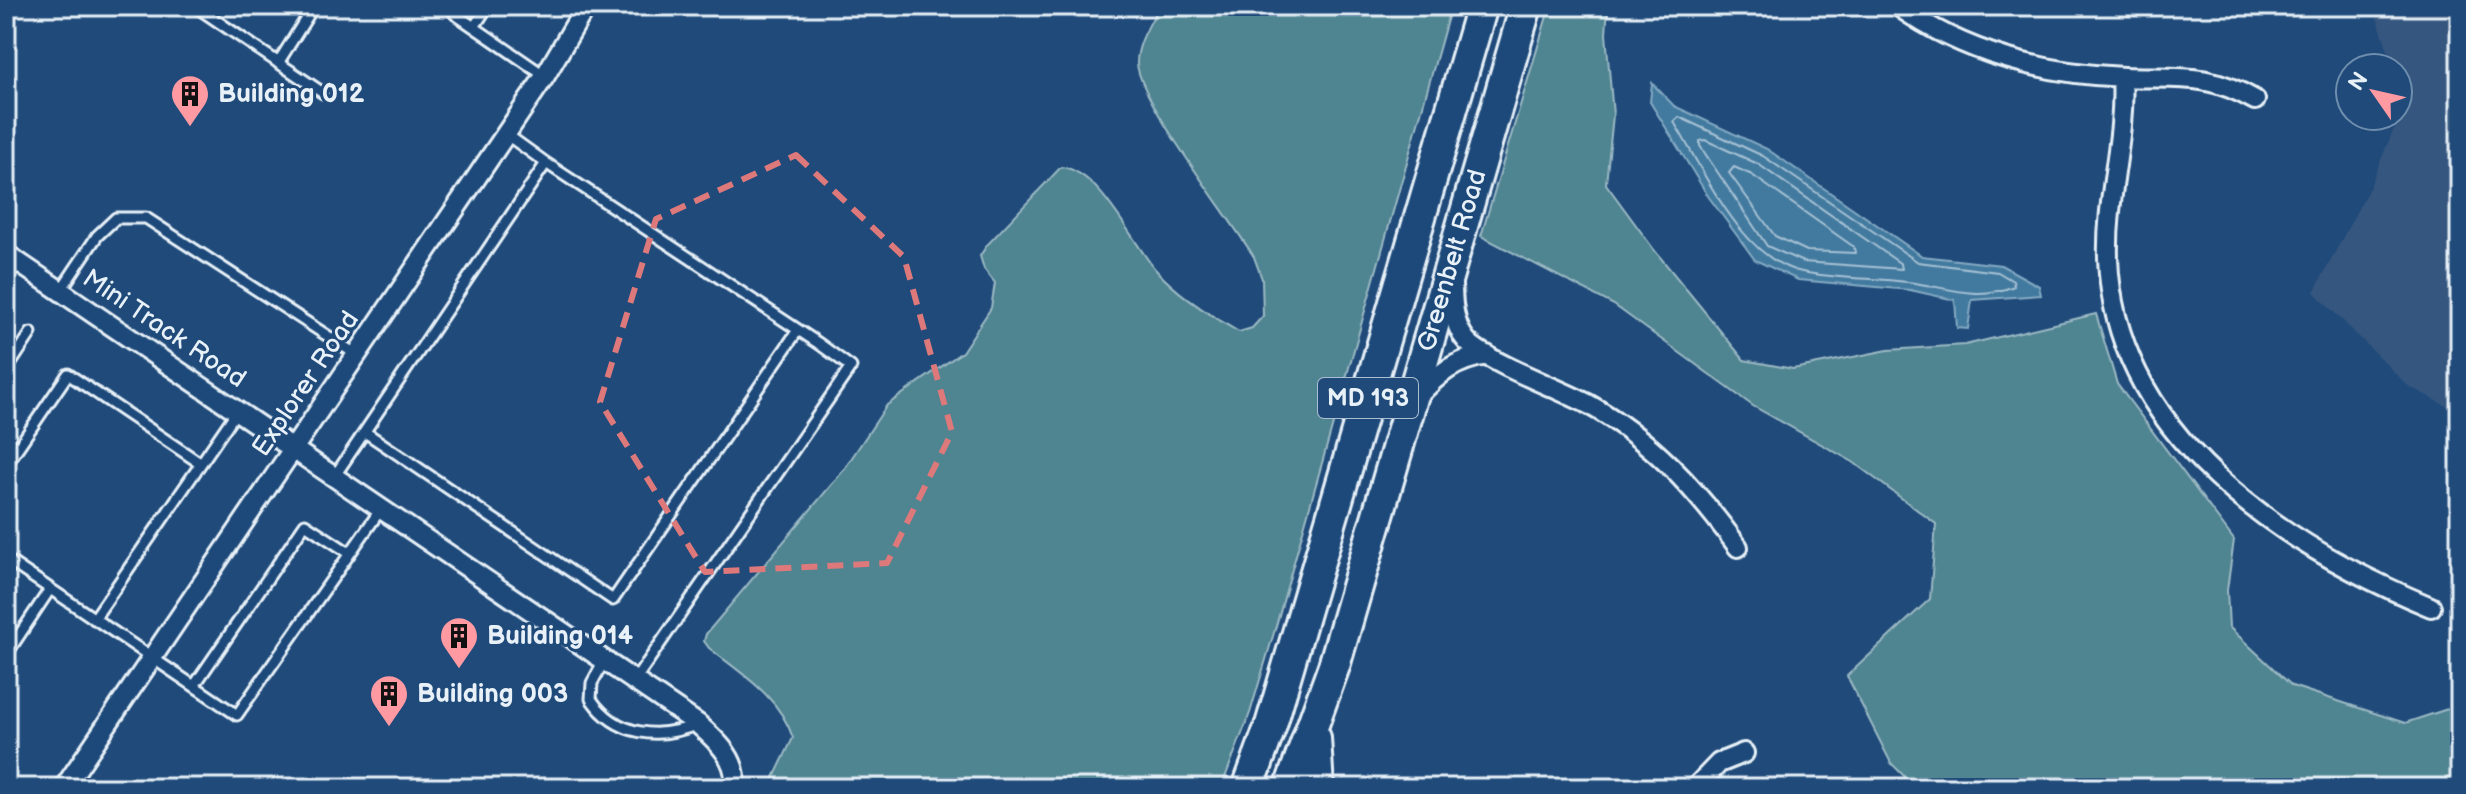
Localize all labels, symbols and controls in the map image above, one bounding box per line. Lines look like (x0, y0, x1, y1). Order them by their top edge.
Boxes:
north arrow (2334, 52, 2414, 132)
text: N (2343, 67, 2374, 96)
building icon: Building 012 (169, 73, 211, 128)
place label: Building 012 (218, 79, 365, 110)
street label: Greenbelt Road (1411, 166, 1493, 355)
street label: Mini Track Road (77, 263, 251, 395)
street label: Explorer Road (246, 306, 366, 462)
road number: MD 193 (1318, 378, 1418, 418)
building icon: Building 014 (438, 615, 480, 670)
place label: Building 014 (487, 621, 633, 652)
building icon: Building 003 (368, 673, 410, 728)
place label: Building 003 (417, 679, 568, 710)

